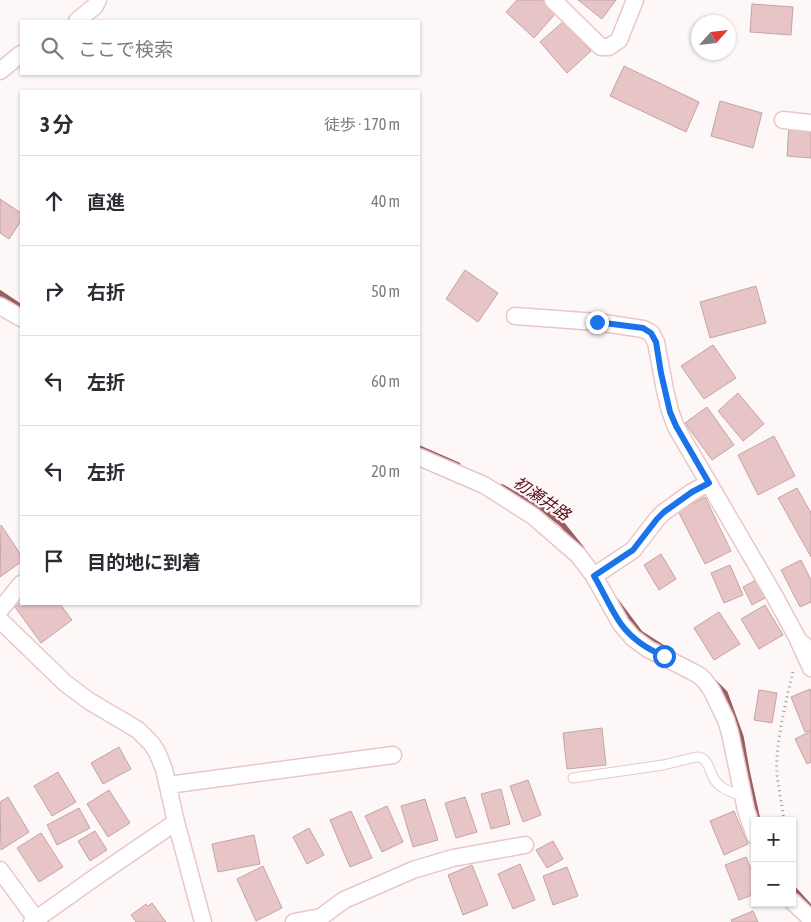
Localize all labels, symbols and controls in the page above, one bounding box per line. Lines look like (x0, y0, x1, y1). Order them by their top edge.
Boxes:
north arrow (691, 15, 736, 60)
search box (20, 20, 420, 75)
icon: search (38, 34, 66, 62)
text: ここで検索 (78, 38, 173, 60)
text: 3 分 (40, 112, 74, 136)
text: 徒歩 · 170 m (324, 115, 400, 133)
icon: ahead (40, 187, 68, 215)
text: 直進 (87, 191, 125, 213)
text: 40 m (371, 192, 400, 210)
icon: right (40, 277, 68, 305)
text: 右折 (87, 281, 125, 303)
text: 50 m (371, 282, 400, 300)
route end (586, 311, 609, 334)
icon: left (40, 367, 68, 395)
text: 左折 (87, 371, 125, 393)
text: 60 m (371, 372, 400, 390)
icon: left (40, 457, 68, 485)
text: 左折 (87, 461, 125, 483)
text: 20 m (371, 462, 400, 480)
water label: 初瀬井路 (510, 473, 575, 524)
icon: arrive (40, 547, 68, 575)
text: 目的地に到着 (87, 551, 201, 573)
route start (653, 645, 676, 668)
map controls (751, 817, 796, 907)
button: + (751, 817, 796, 862)
button: − (751, 862, 796, 907)

